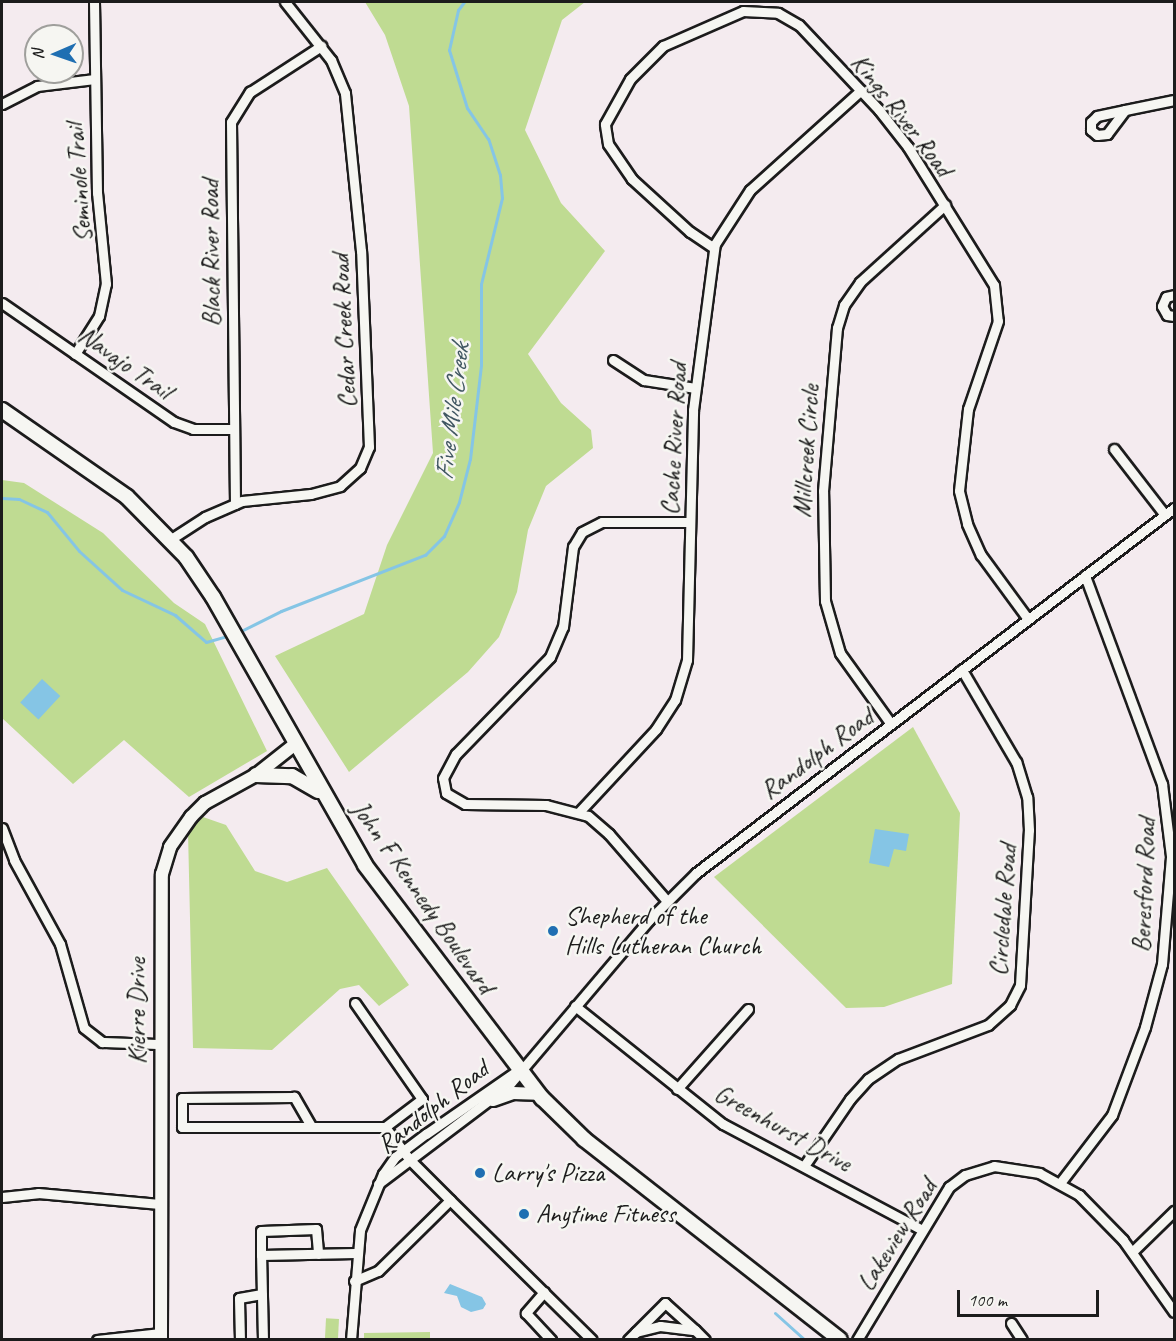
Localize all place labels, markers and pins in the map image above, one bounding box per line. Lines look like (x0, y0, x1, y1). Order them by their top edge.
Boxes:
place label: Shepherd of the Hills Lutheran Church (565, 900, 760, 962)
marker: Shepherd of the Hills Lutheran Church (546, 924, 560, 938)
place label: Larry's Pizza (492, 1157, 604, 1189)
marker: Larry's Pizza (473, 1166, 487, 1180)
place label: Anytime Fitness (536, 1198, 676, 1230)
marker: Anytime Fitness (517, 1207, 531, 1221)

